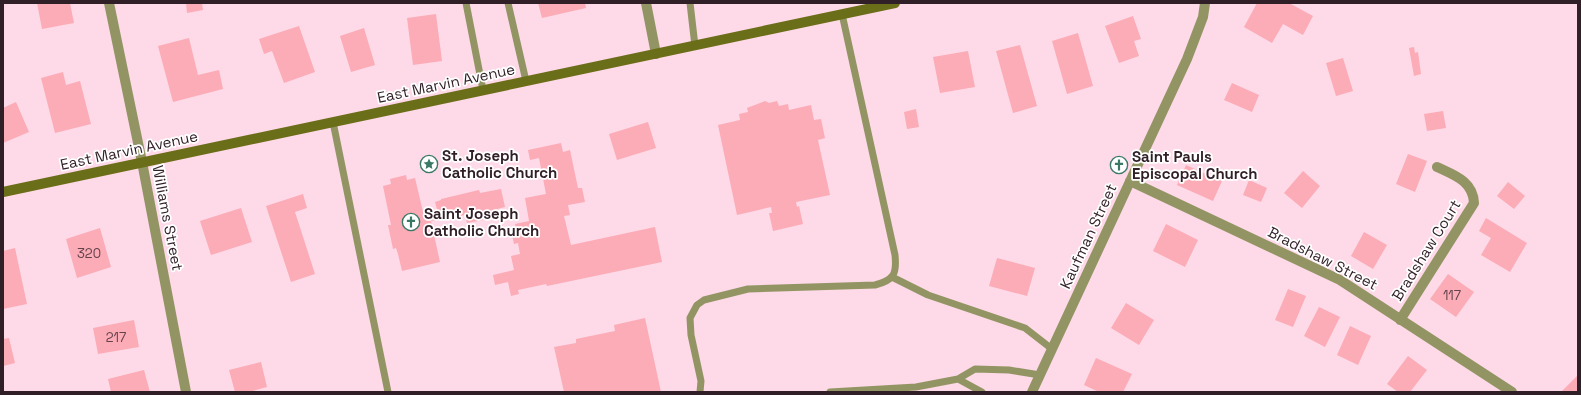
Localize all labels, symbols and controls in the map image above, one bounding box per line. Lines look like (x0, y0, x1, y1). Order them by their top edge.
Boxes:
street label: East Marvin Avenue (375, 59, 517, 107)
street label: East Marvin Avenue (58, 126, 200, 174)
place label: St. Joseph Catholic Church (442, 146, 557, 182)
place label: Saint Pauls Episcopal Church (1132, 147, 1257, 183)
place icon: St. Joseph Catholic Church (419, 154, 439, 174)
church icon: Saint Pauls Episcopal Church (1109, 155, 1129, 175)
street label: Williams Street (148, 164, 188, 272)
street label: Kaufman Street (1055, 180, 1121, 292)
street label: Bradshaw Court (1387, 196, 1465, 304)
place label: Saint Joseph Catholic Church (424, 204, 539, 240)
church icon: Saint Joseph Catholic Church (401, 212, 421, 232)
street label: Bradshaw Street (1265, 222, 1381, 294)
house number: 320 (77, 245, 101, 262)
house number: 117 (1443, 287, 1461, 304)
house number: 217 (106, 329, 126, 346)

